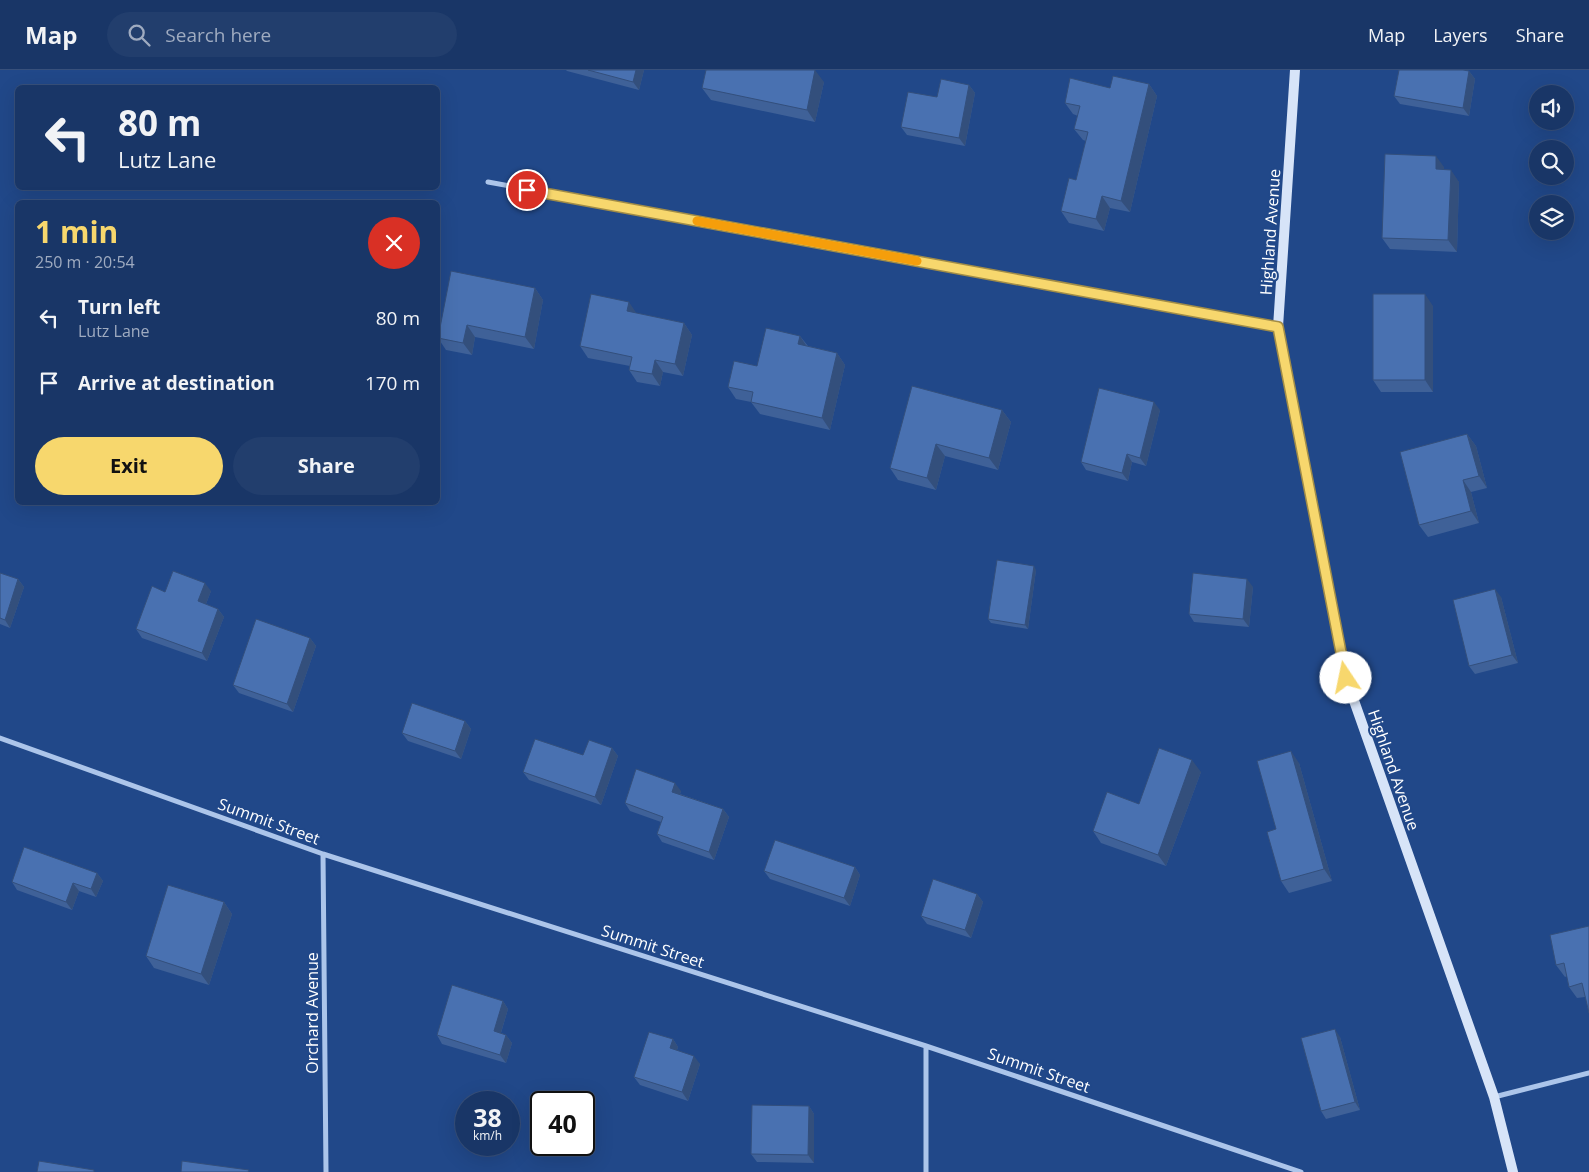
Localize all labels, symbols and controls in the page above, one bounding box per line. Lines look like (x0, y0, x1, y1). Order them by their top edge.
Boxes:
search box (107, 12, 457, 57)
text: Map (25, 18, 77, 51)
icon: search (125, 21, 153, 49)
text: Search here (165, 22, 271, 48)
text: Map (1368, 23, 1405, 47)
text: Layers (1433, 23, 1488, 47)
text: Share (1516, 23, 1564, 47)
map controls (1529, 85, 1574, 240)
button: sound (1529, 85, 1574, 130)
text: 80 m (118, 99, 201, 146)
icon: left (35, 105, 100, 170)
button: search (1529, 140, 1574, 185)
text: Lutz Lane (118, 144, 216, 174)
street label: Highland Avenue (1255, 168, 1285, 296)
pin (506, 169, 548, 211)
icon: arrive (513, 176, 541, 204)
button: layers (1529, 195, 1574, 240)
text: 1 min (35, 211, 118, 252)
button: close (368, 217, 420, 269)
text: 250 m · 20:54 (35, 251, 135, 273)
text: Turn left (78, 294, 160, 320)
icon: left (35, 304, 63, 332)
text: 80 m (376, 305, 420, 331)
text: Lutz Lane (78, 320, 150, 342)
icon: arrive (35, 369, 63, 397)
text: Arrive at destination (78, 370, 275, 396)
text: 170 m (365, 370, 420, 396)
button: Exit (35, 437, 223, 495)
button: Share (233, 437, 420, 495)
position arrow (1319, 651, 1371, 703)
street label: Highland Avenue (1363, 707, 1425, 834)
street label: Summit Street (215, 792, 323, 850)
street label: Summit Street (599, 919, 707, 973)
street label: Orchard Avenue (301, 952, 323, 1074)
street label: Summit Street (985, 1042, 1093, 1098)
speed limit sign: 40 (530, 1091, 595, 1156)
text: 38 (473, 1100, 502, 1134)
text: km/h (473, 1127, 502, 1144)

